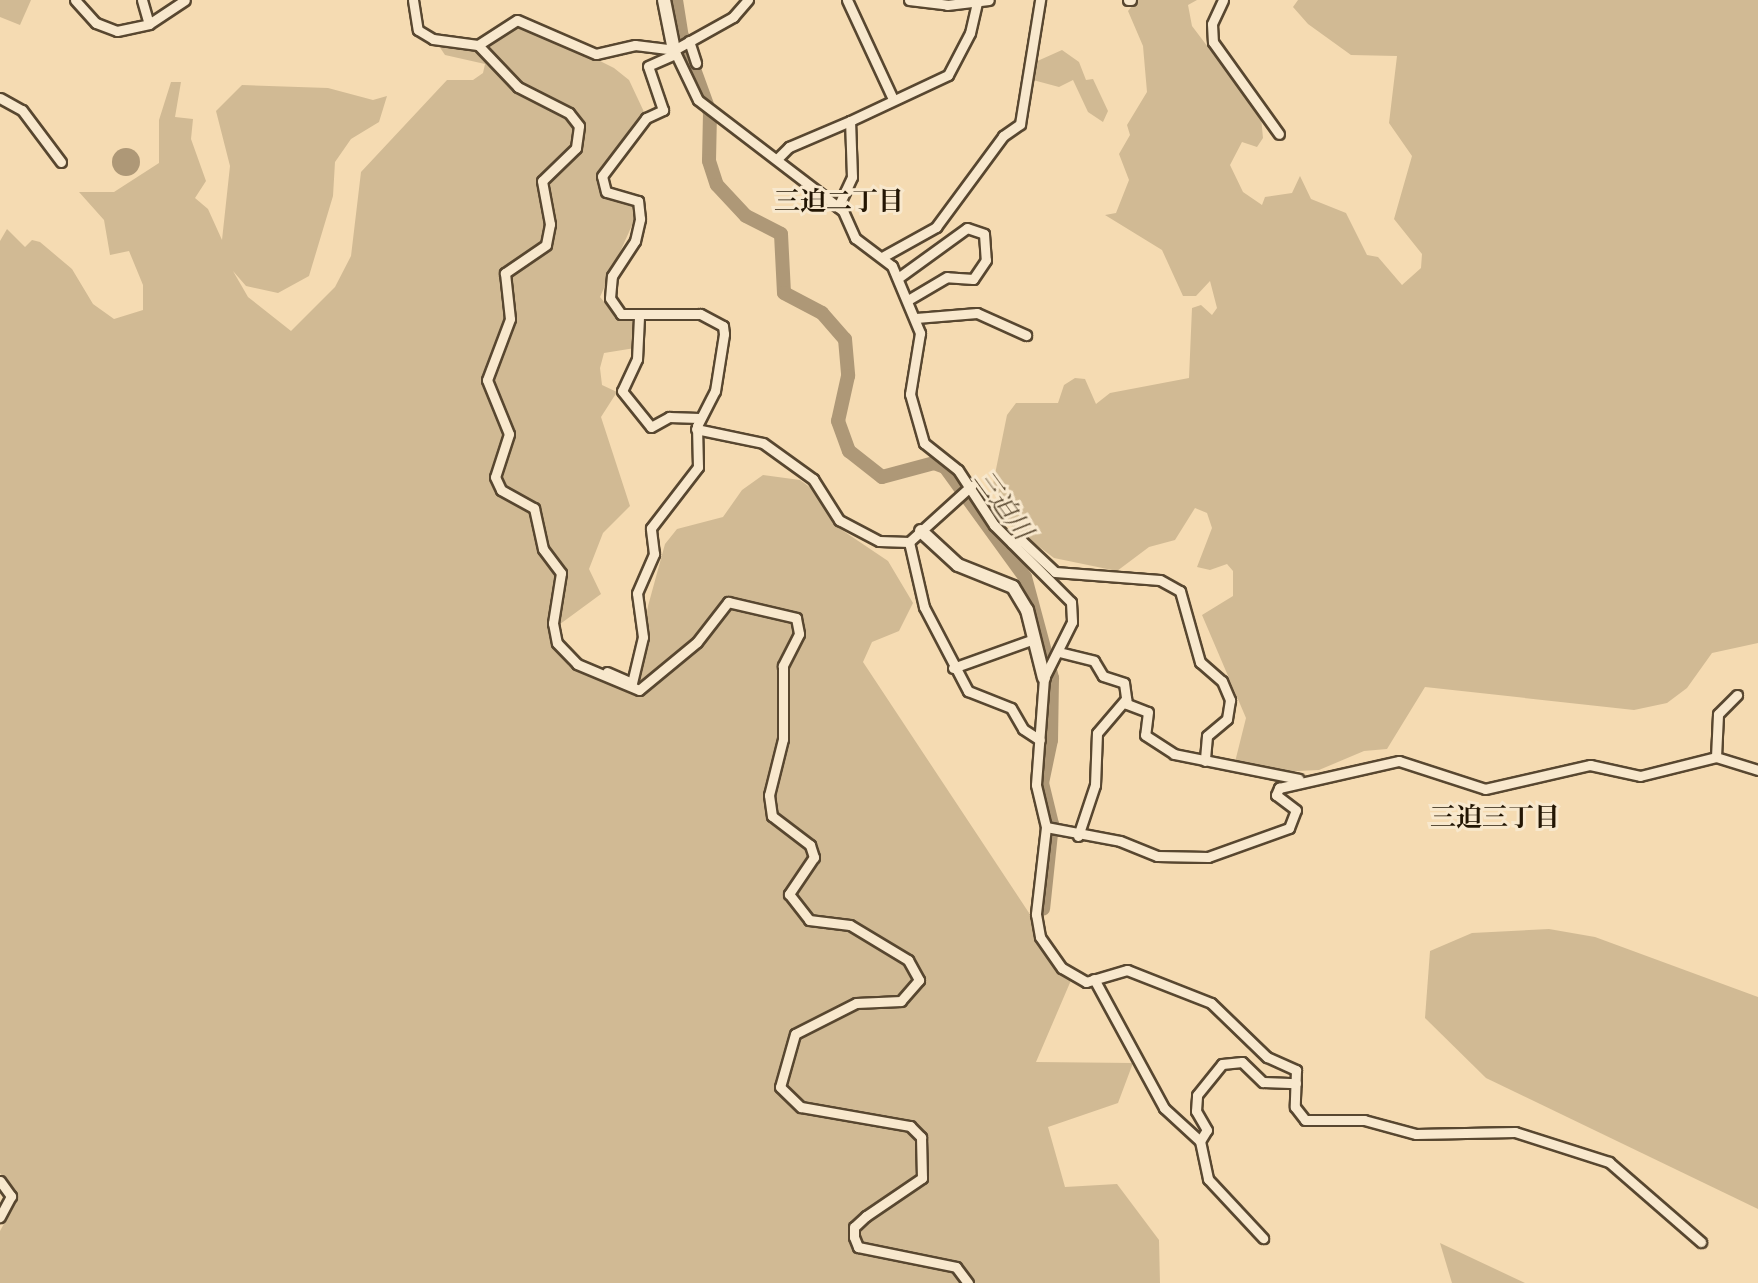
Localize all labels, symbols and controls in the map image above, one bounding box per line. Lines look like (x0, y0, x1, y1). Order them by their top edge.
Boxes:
district label: 三迫二丁目 (774, 186, 904, 218)
water label: 三迫川 (967, 464, 1039, 546)
district label: 三迫三丁目 (1430, 802, 1560, 834)

